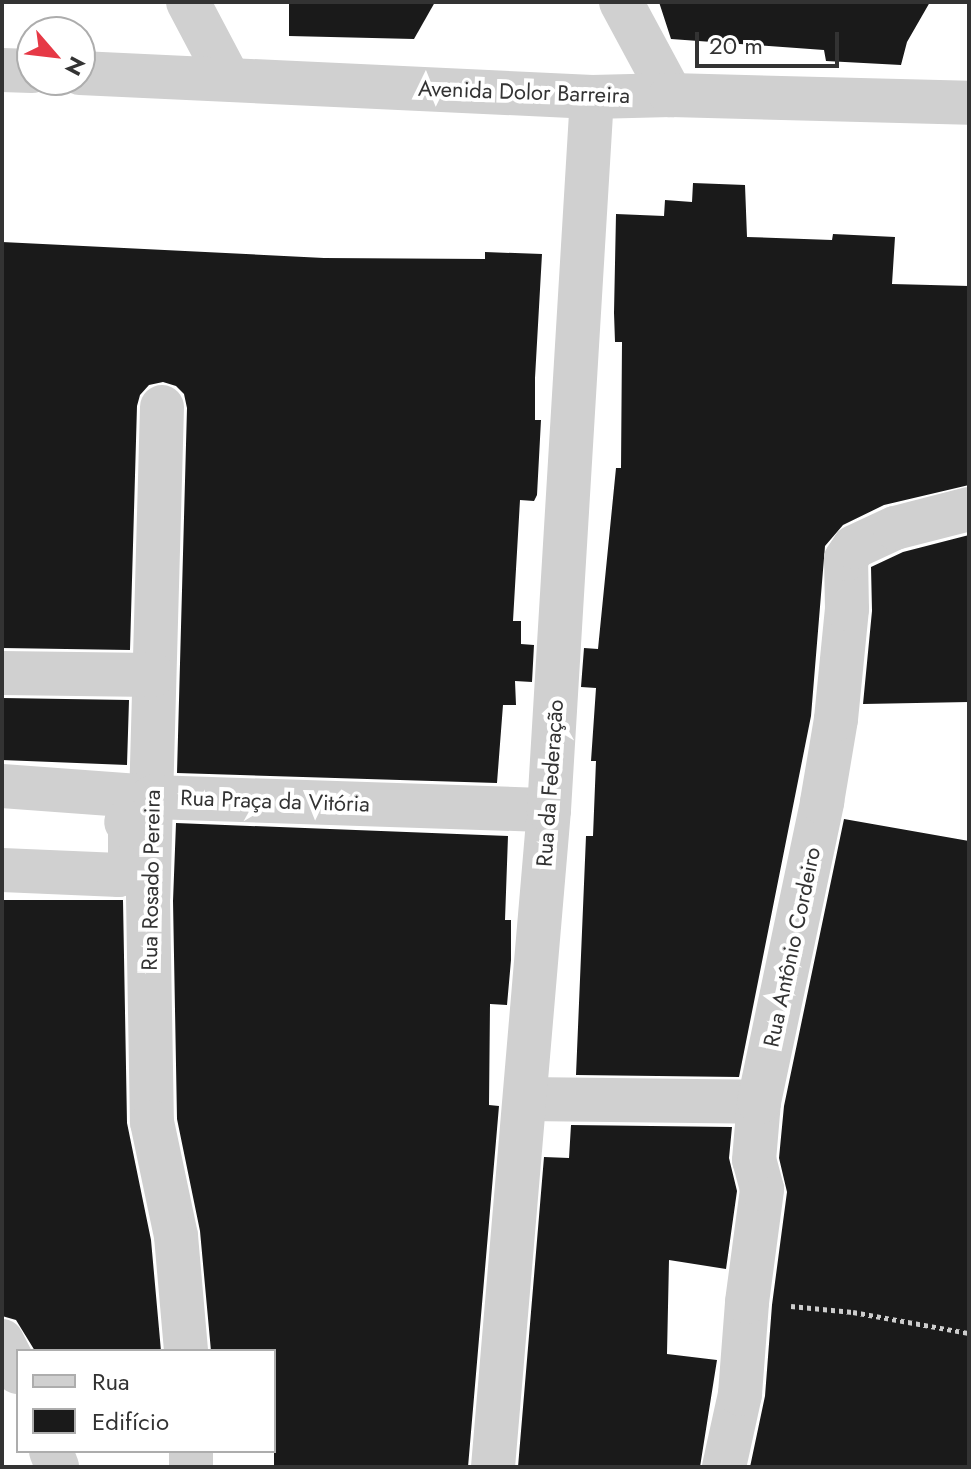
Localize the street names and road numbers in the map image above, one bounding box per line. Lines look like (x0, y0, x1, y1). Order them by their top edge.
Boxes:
street label: Avenida Dolor Barreira (418, 75, 630, 109)
street label: Rua da Federação (531, 698, 569, 868)
street label: Rua Praça da Vitória (180, 784, 370, 818)
street label: Rua Rosado Pereira (136, 789, 166, 971)
street label: Rua Antônio Cordeiro (758, 845, 826, 1049)

